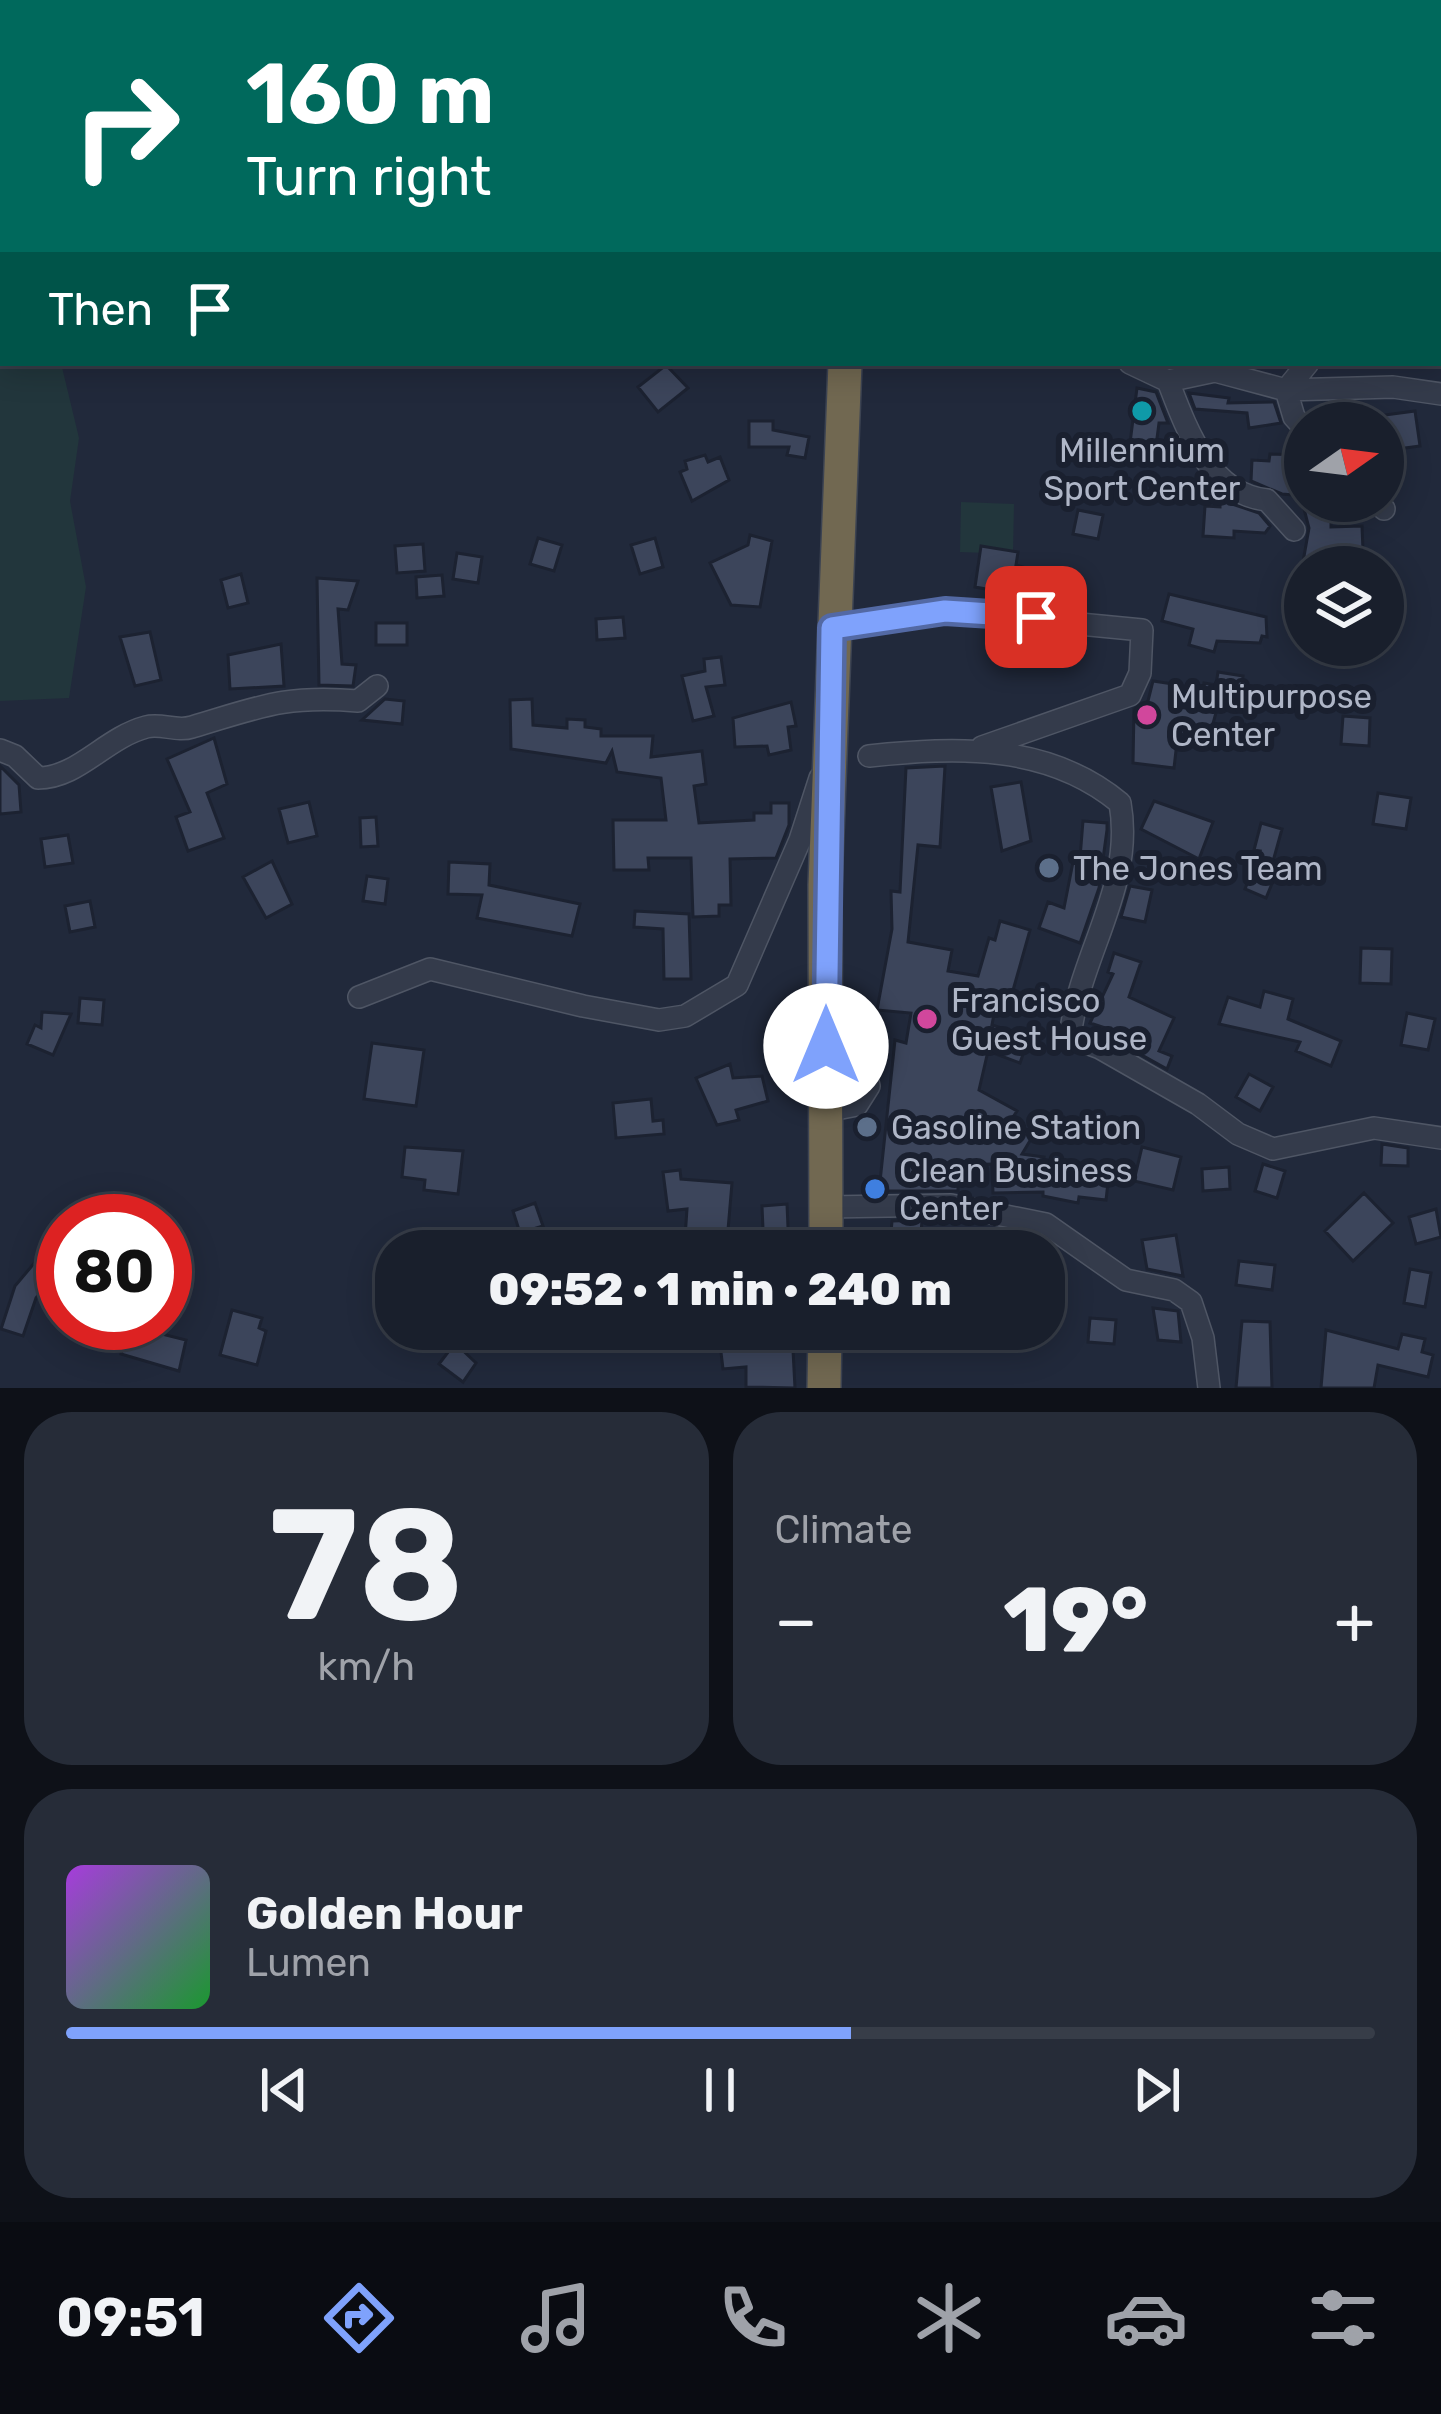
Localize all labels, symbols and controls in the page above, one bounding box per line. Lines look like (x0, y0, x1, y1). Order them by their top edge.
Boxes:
text: 160 m (246, 44, 494, 144)
icon: right (48, 48, 204, 204)
text: Turn right (246, 145, 491, 209)
icon: arrive (177, 276, 243, 342)
text: Then (48, 283, 153, 336)
marker: Millennium Sport Center (1129, 398, 1155, 424)
north arrow (1284, 402, 1404, 522)
map controls (1284, 402, 1404, 666)
place label: Millennium Sport Center (1044, 431, 1241, 508)
button: layers (1284, 546, 1404, 666)
pin (985, 566, 1087, 668)
icon: arrive (1003, 584, 1069, 650)
place label: Multipurpose Center (1171, 677, 1372, 754)
marker: Multipurpose Center (1134, 702, 1160, 728)
place label: The Jones Team (1073, 849, 1323, 888)
marker: The Jones Team (1036, 855, 1062, 881)
place label: Francisco Guest House (951, 981, 1147, 1058)
position arrow (763, 983, 889, 1109)
marker: Francisco Guest House (914, 1006, 940, 1032)
place label: Gasoline Station (891, 1108, 1141, 1147)
marker: Gasoline Station (854, 1114, 880, 1140)
place label: Clean Business Center (899, 1151, 1133, 1228)
marker: Clean Business Center (862, 1176, 888, 1202)
speed limit sign: 80 (36, 1194, 192, 1350)
text: 09:52 · 1 min · 240 m (488, 1263, 952, 1316)
text: 78 (269, 1473, 464, 1658)
text: Climate (775, 1507, 913, 1553)
text: 19° (1003, 1567, 1148, 1674)
text: − (775, 1581, 817, 1660)
text: + (1334, 1581, 1375, 1660)
text: km/h (318, 1644, 415, 1690)
text: Golden Hour (246, 1887, 523, 1940)
text: Lumen (246, 1940, 371, 1986)
icon: previous (251, 2057, 317, 2123)
icon: pause (687, 2057, 753, 2123)
icon: next (1124, 2057, 1190, 2123)
icon: directions (317, 2276, 401, 2360)
icon: music (514, 2276, 598, 2360)
icon: phone (711, 2276, 795, 2360)
icon: climate (907, 2276, 991, 2360)
icon: car (1104, 2276, 1188, 2360)
icon: filters (1301, 2276, 1385, 2360)
text: 09:51 (56, 2286, 205, 2350)

